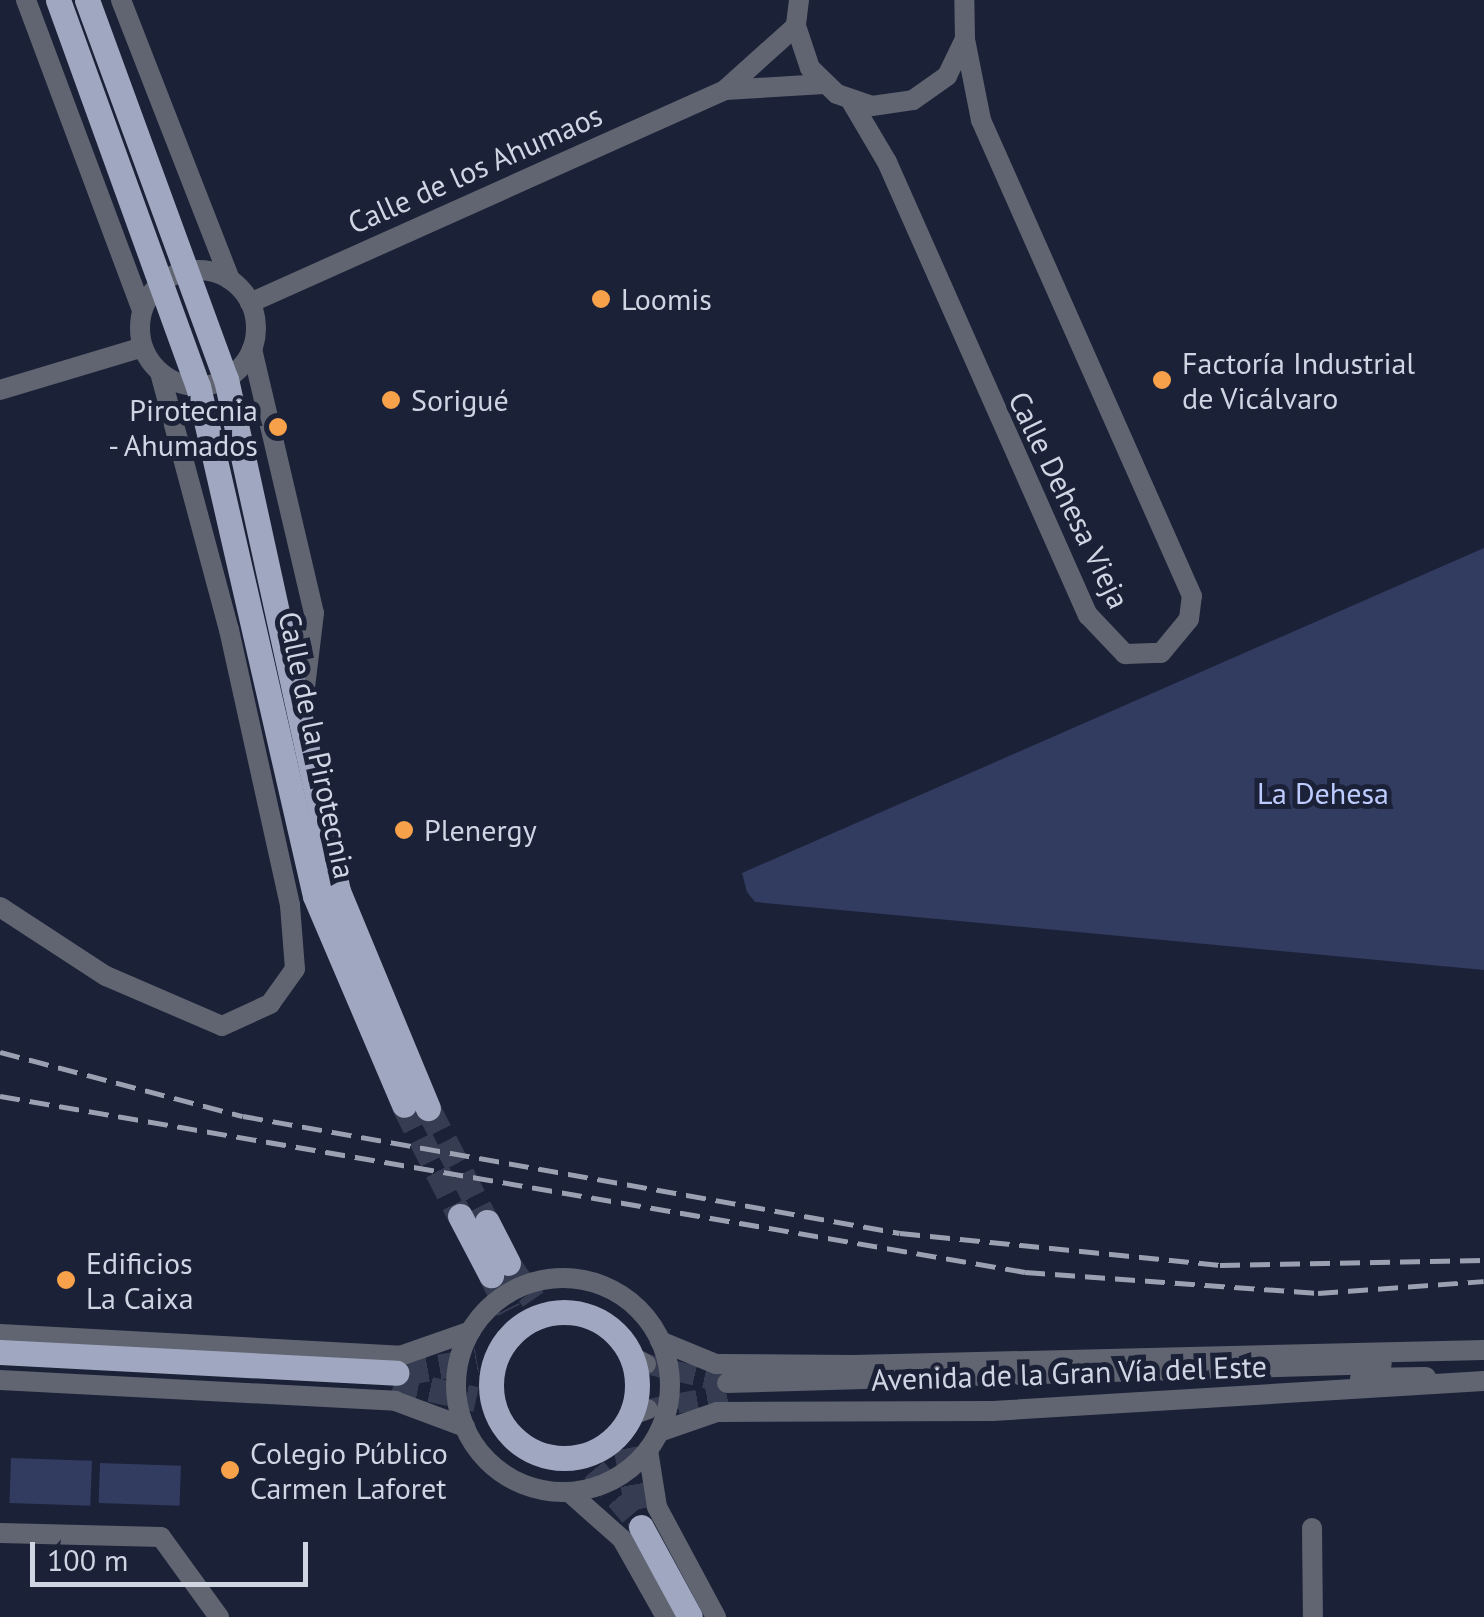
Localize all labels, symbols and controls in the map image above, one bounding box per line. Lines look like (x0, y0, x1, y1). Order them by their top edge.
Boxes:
street label: Calle de los Ahumaos (342, 97, 608, 241)
place label: Loomis (621, 281, 712, 317)
marker: Loomis (590, 288, 612, 310)
place label: Factoría Industrial de Vicálvaro (1182, 345, 1415, 416)
marker: Factoría Industrial de Vicálvaro (1151, 369, 1173, 391)
place label: Sorigué (411, 382, 509, 418)
street label: Calle Dehesa Vieja (1001, 385, 1137, 615)
marker: Sorigué (380, 389, 402, 411)
place label: Pirotecnia - Ahumados (105, 392, 258, 462)
marker: Pirotecnia - Ahumados (267, 416, 289, 438)
street label: Calle de la Pirotecnia (271, 608, 363, 882)
park label: La Dehesa (1257, 775, 1389, 811)
place label: Plenergy (424, 812, 537, 848)
marker: Plenergy (393, 819, 415, 841)
place label: Edificios La Caixa (86, 1245, 194, 1316)
marker: Edificios La Caixa (55, 1269, 77, 1291)
street label: Avenida de la Gran Vía del Este (870, 1348, 1268, 1398)
place label: Colegio Público Carmen Laforet (250, 1435, 448, 1506)
marker: Colegio Público Carmen Laforet (219, 1459, 241, 1481)
scale bar (35, 1522, 312, 1584)
text: 100 m (47, 1540, 128, 1579)

